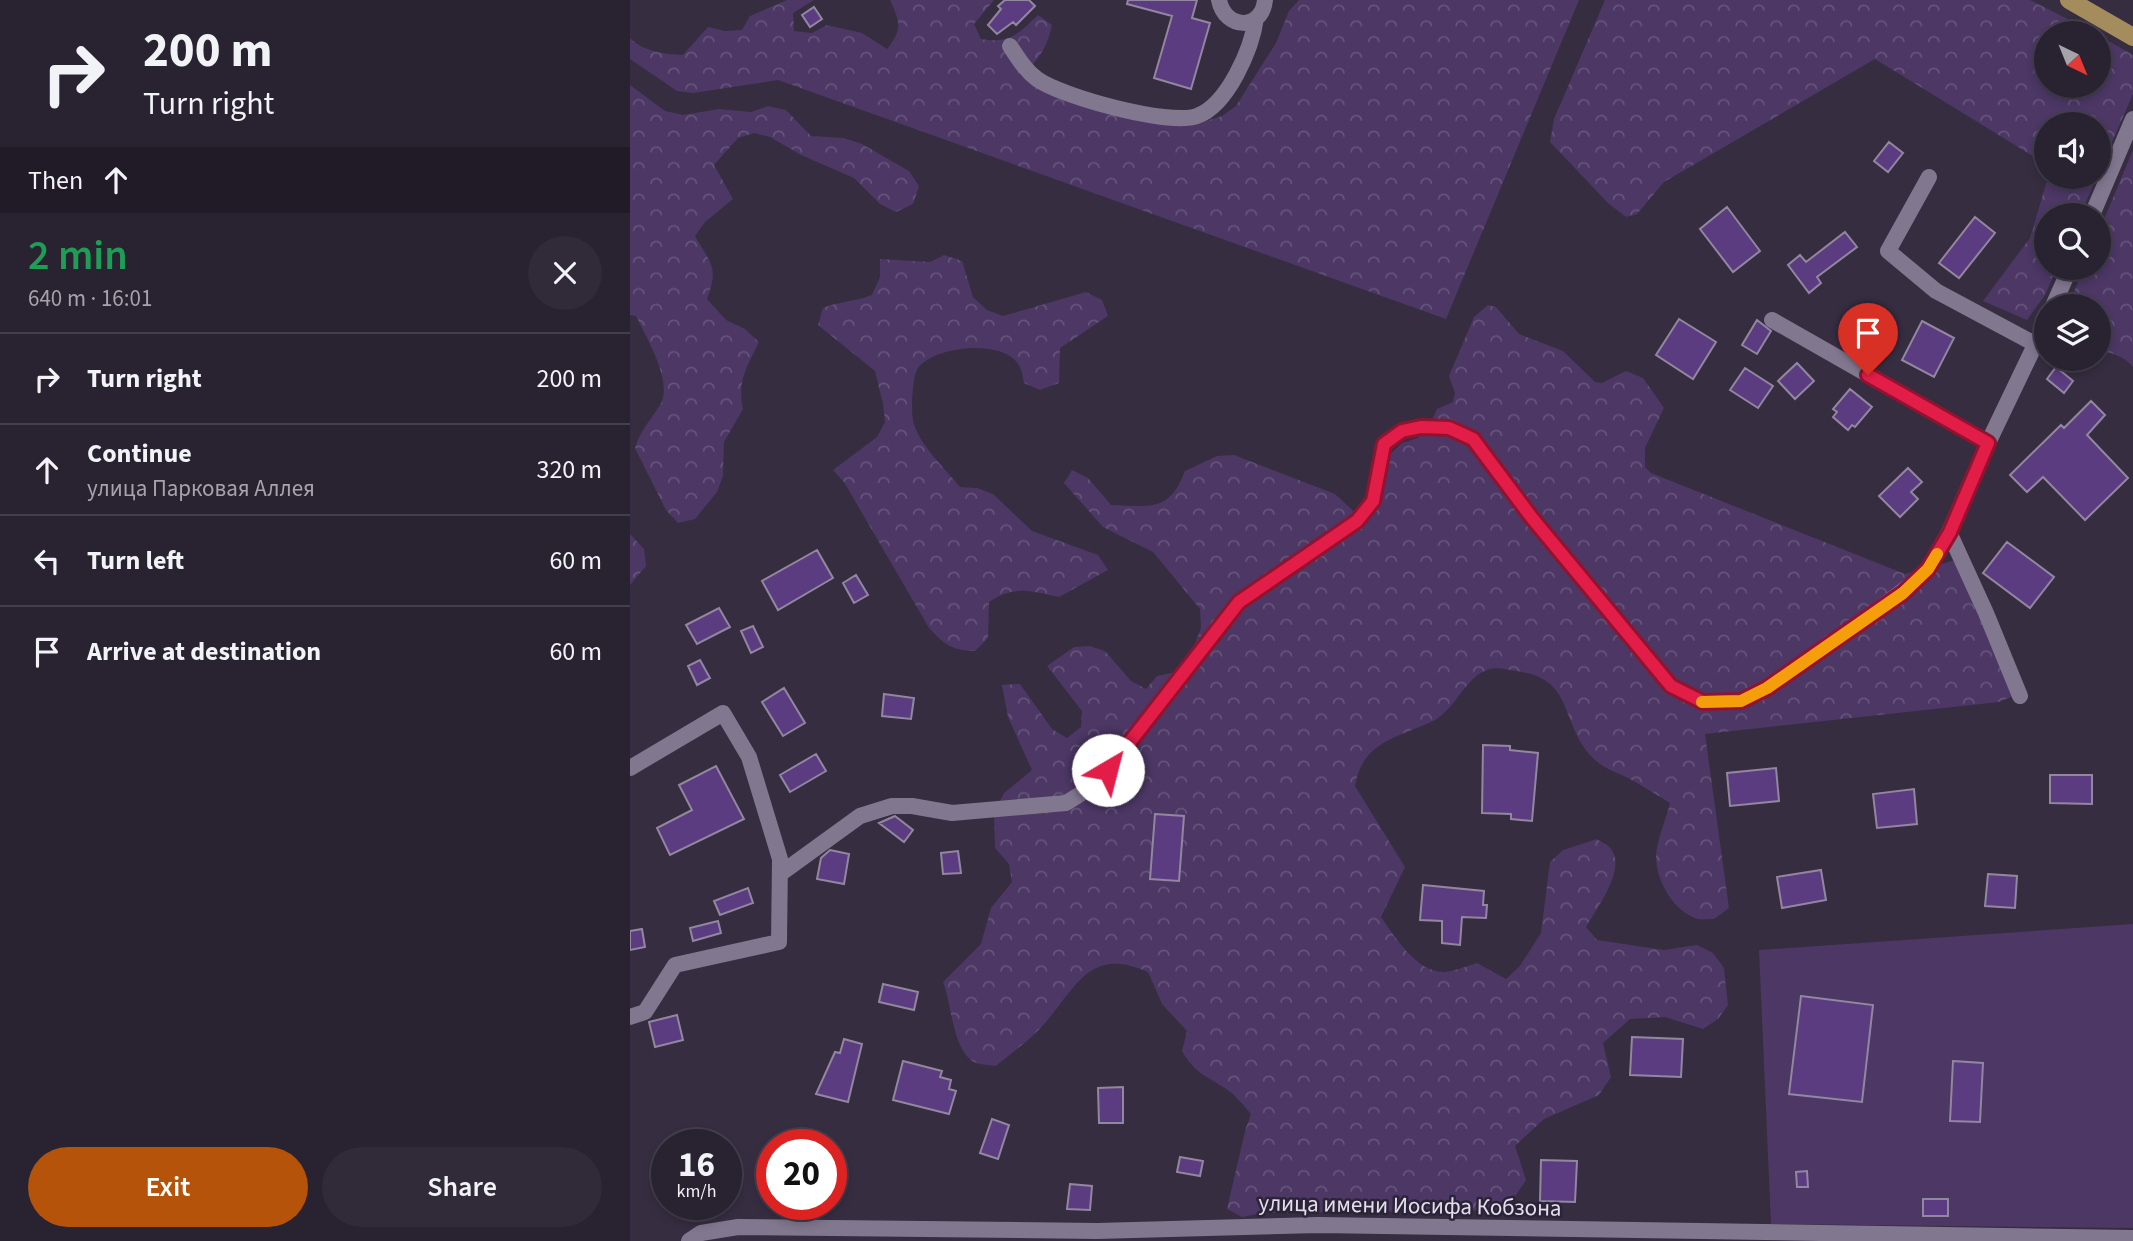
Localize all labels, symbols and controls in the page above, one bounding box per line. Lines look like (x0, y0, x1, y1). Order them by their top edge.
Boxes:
text: 200 m (143, 16, 272, 86)
north arrow (2034, 21, 2110, 98)
map controls (2034, 21, 2111, 371)
icon: right (28, 28, 119, 119)
text: Turn right (143, 81, 274, 127)
button: sound (2034, 112, 2111, 189)
icon: ahead (97, 161, 135, 199)
text: Then (28, 162, 83, 199)
button: search (2034, 203, 2111, 280)
text: 2 min (28, 226, 128, 286)
button: close (528, 236, 602, 310)
text: 640 m · 16:01 (28, 282, 152, 315)
button: layers (2034, 294, 2111, 371)
pin (1838, 303, 1898, 375)
icon: arrive (1849, 314, 1887, 352)
icon: right (28, 360, 66, 398)
text: Turn right (87, 360, 202, 397)
text: 200 m (536, 360, 602, 397)
text: Continue (87, 435, 192, 472)
icon: ahead (28, 451, 66, 489)
text: 320 m (536, 451, 602, 488)
text: улица Парковая Аллея (87, 472, 315, 505)
icon: left (28, 542, 66, 580)
text: Turn left (87, 542, 184, 579)
text: 60 m (549, 542, 602, 579)
icon: arrive (28, 633, 66, 671)
text: Arrive at destination (87, 633, 321, 670)
text: 60 m (549, 633, 602, 670)
position arrow (1071, 733, 1145, 807)
speed limit sign: 20 (756, 1129, 847, 1220)
text: 16 (678, 1140, 715, 1190)
button: Exit (28, 1147, 308, 1227)
button: Share (322, 1147, 602, 1227)
text: km/h (677, 1179, 716, 1204)
street label: улица имени Иосифа Кобзона (1258, 1186, 1562, 1225)

